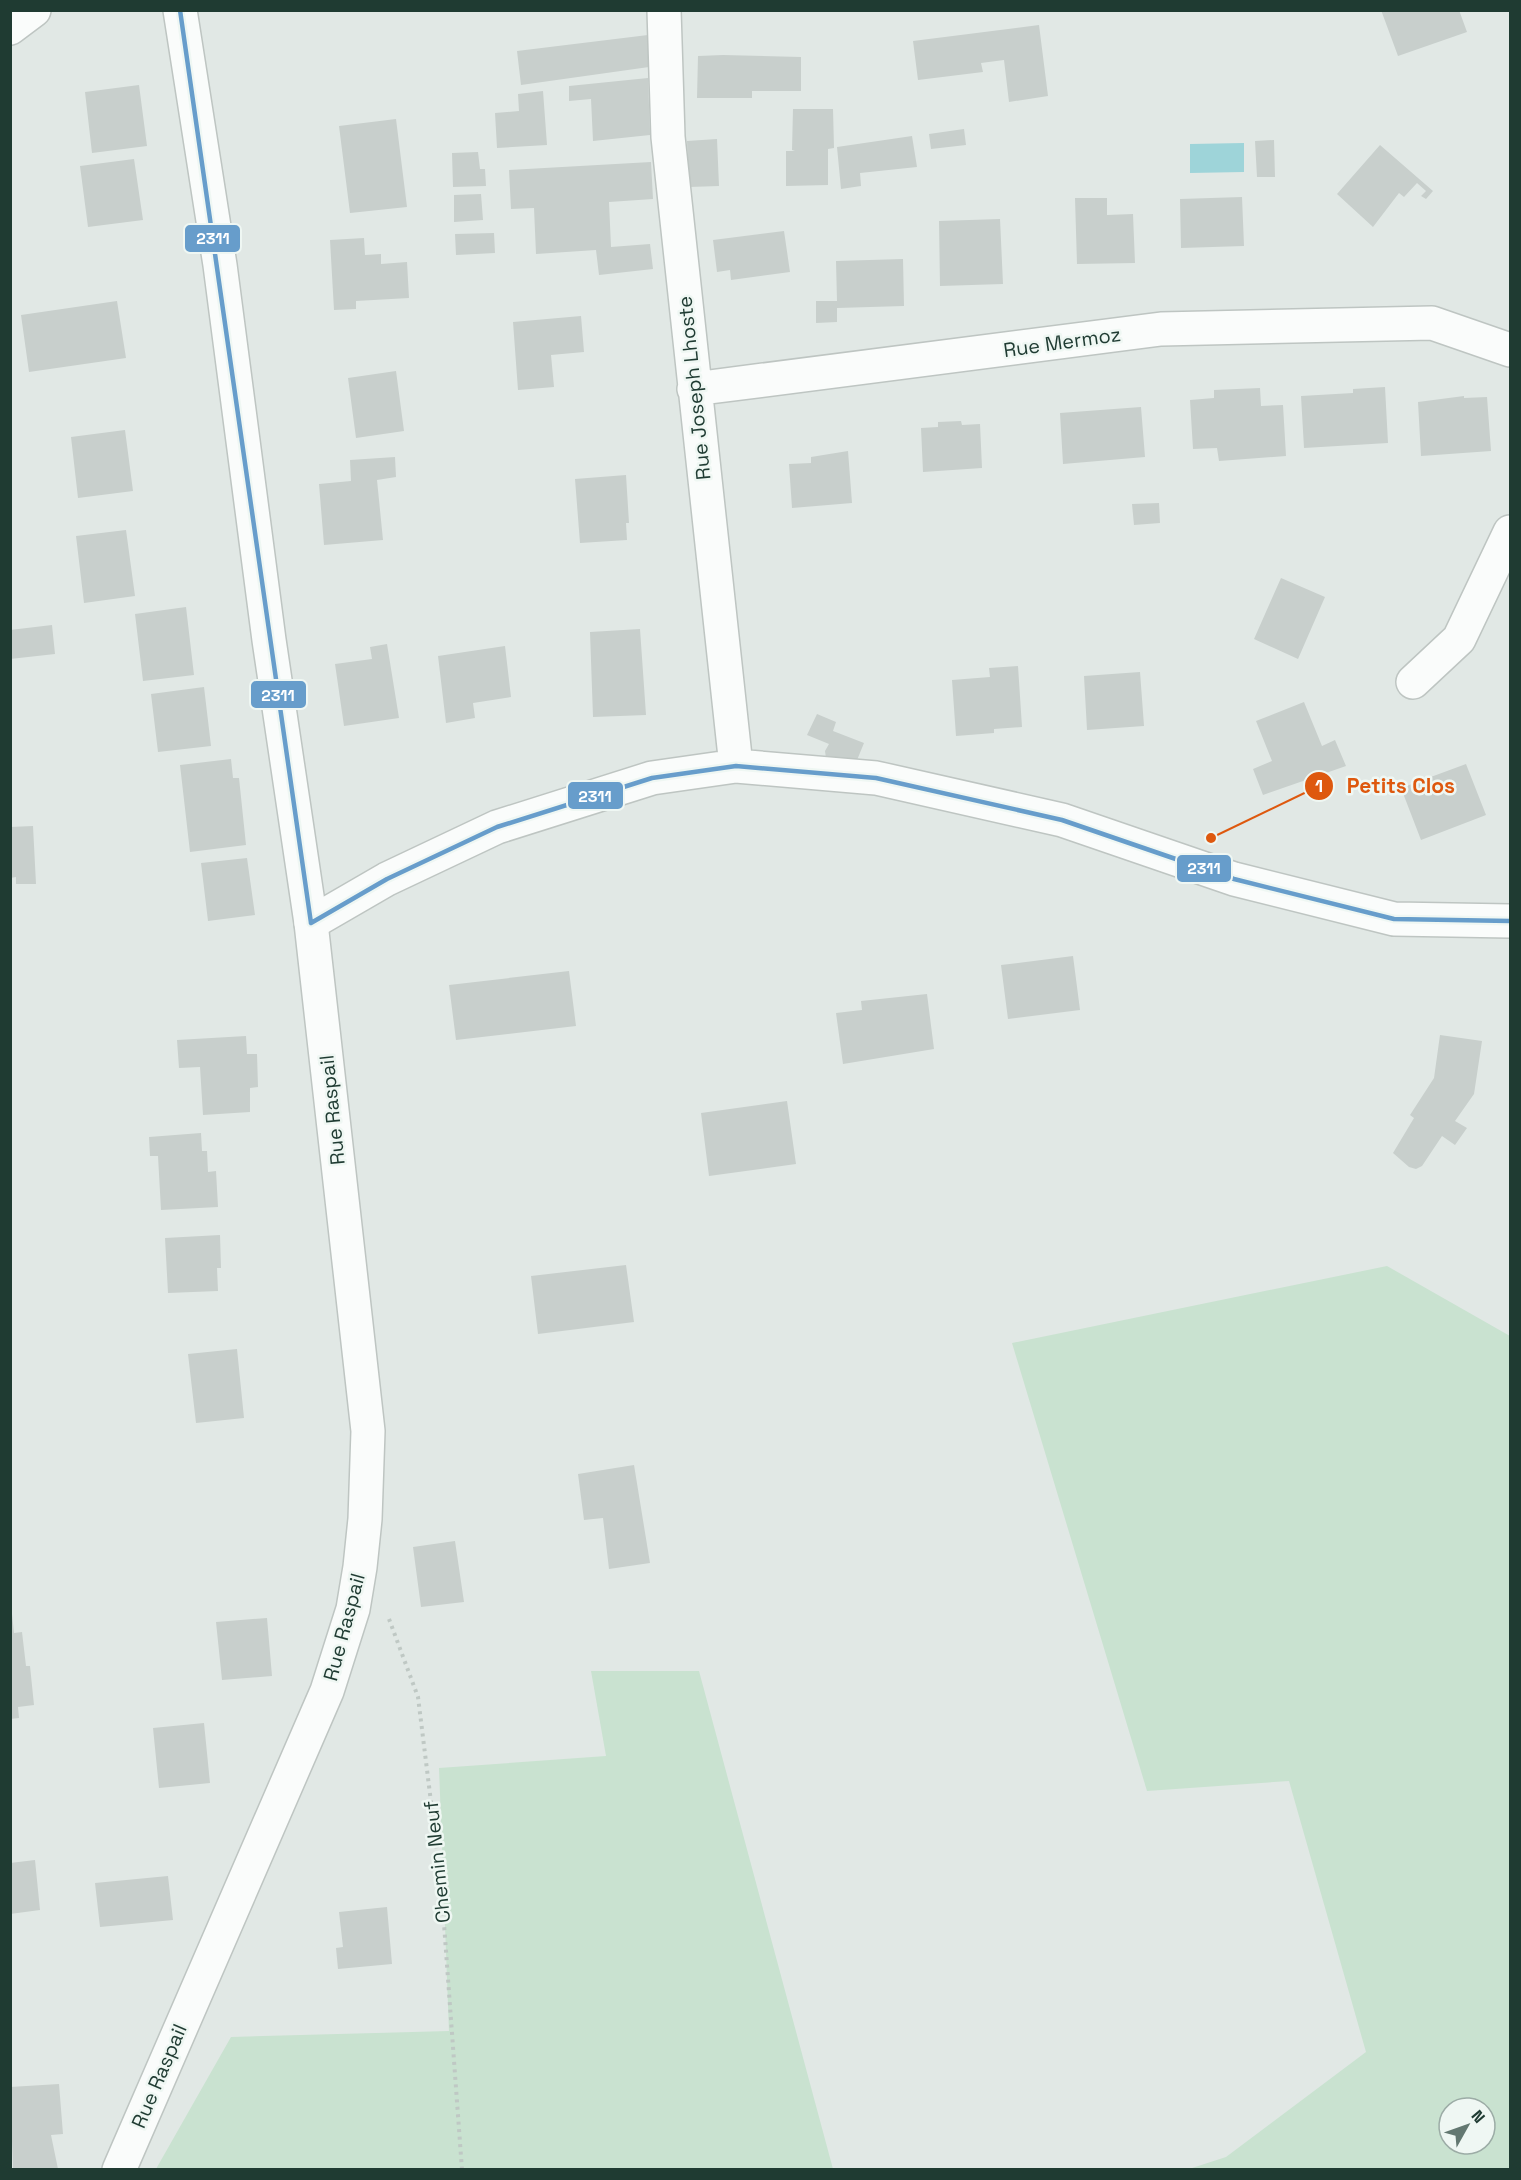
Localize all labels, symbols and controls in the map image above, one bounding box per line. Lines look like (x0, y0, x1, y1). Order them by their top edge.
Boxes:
line badge: 2311 (184, 224, 241, 253)
text: 2311 (196, 228, 230, 249)
street label: Rue Joseph Lhoste (671, 295, 717, 481)
street label: Rue Mermoz (1002, 321, 1122, 363)
line badge: 2311 (250, 680, 307, 709)
text: 2311 (261, 685, 295, 706)
callout: Petits Clos (1304, 766, 1467, 805)
text: Petits Clos (1347, 772, 1455, 799)
text: 1 (1315, 774, 1323, 797)
line badge: 2311 (567, 781, 624, 810)
text: 2311 (578, 786, 612, 807)
line badge: 2311 (1176, 854, 1232, 883)
text: 2311 (1187, 858, 1221, 879)
street label: Rue Raspail (313, 1054, 351, 1166)
street label: Rue Raspail (317, 1570, 371, 1684)
street label: Chemin Neuf (418, 1799, 456, 1924)
street label: Rue Raspail (125, 2020, 193, 2132)
north arrow (1437, 2096, 1497, 2156)
text: N (1467, 2106, 1490, 2128)

